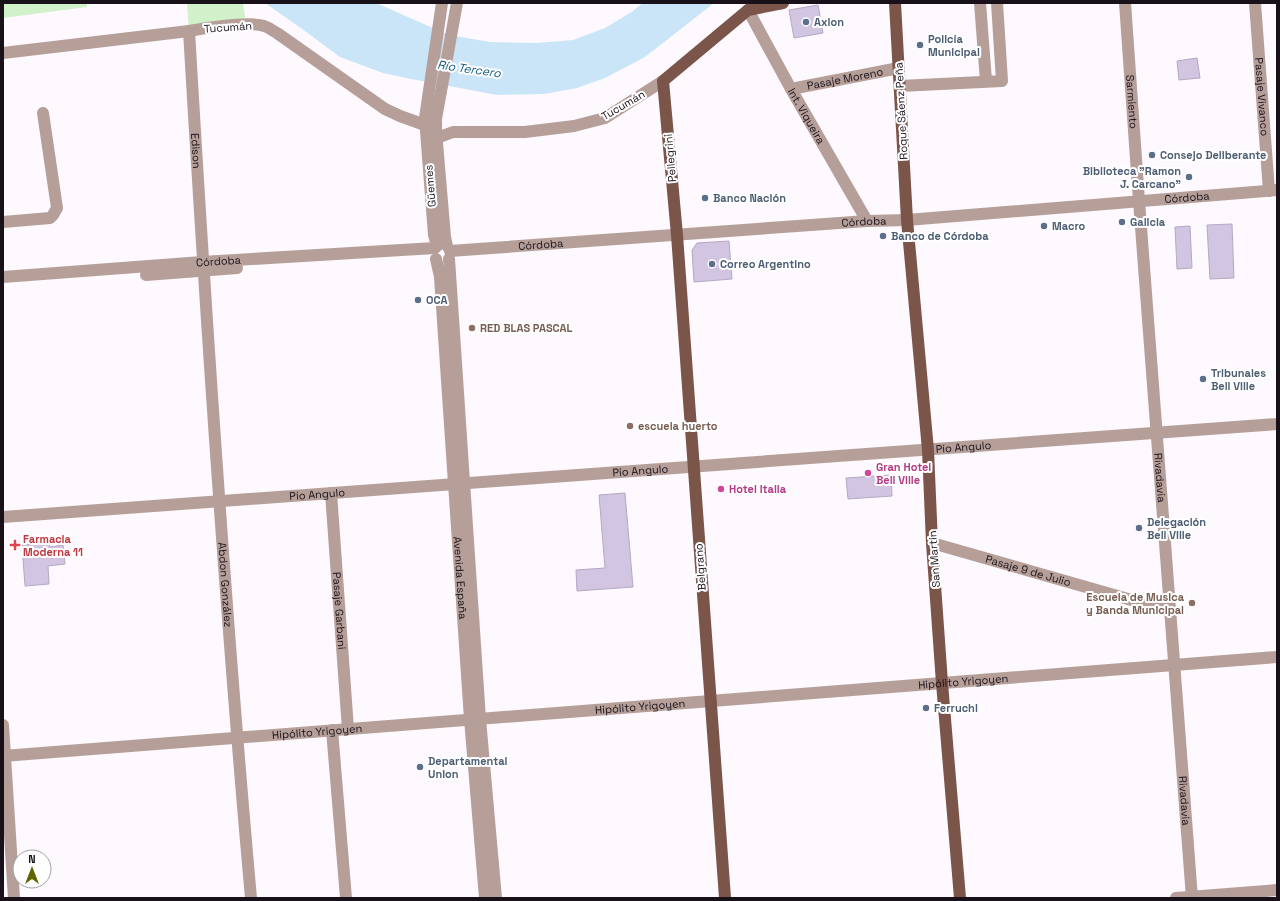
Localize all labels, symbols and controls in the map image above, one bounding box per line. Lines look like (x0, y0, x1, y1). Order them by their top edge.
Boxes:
place label: Axion (814, 15, 844, 29)
marker: Axion (801, 17, 811, 27)
street label: Tucumán (203, 18, 253, 36)
place label: Policía Municipal (928, 32, 980, 59)
marker: Policía Municipal (915, 40, 925, 50)
water label: Río Tercero (436, 57, 502, 81)
street label: Pasaje Vivanco (1252, 57, 1272, 137)
street label: Roque Sáenz Peña (891, 61, 911, 160)
street label: Pasaje Moreno (806, 64, 884, 93)
street label: Sarmiento (1123, 74, 1141, 129)
street label: Int. Viqueira (785, 85, 828, 147)
street label: Tucumán (599, 87, 647, 123)
street label: Edison (188, 133, 204, 169)
street label: Pellegrini (661, 133, 679, 183)
place label: Consejo Deliberante (1160, 148, 1266, 162)
marker: Consejo Deliberante (1147, 150, 1157, 160)
street label: Güemes (421, 164, 439, 208)
place label: Biblioteca "Ramon J. Carcano" (1083, 164, 1181, 191)
marker: Biblioteca "Ramon J. Carcano" (1184, 172, 1194, 182)
street label: Córdoba (1164, 188, 1211, 206)
place label: Banco Nación (713, 191, 786, 205)
marker: Banco Nación (700, 193, 710, 203)
street label: Córdoba (841, 213, 887, 230)
place label: Galicia (1130, 215, 1166, 229)
marker: Galicia (1117, 217, 1127, 227)
place label: Macro (1052, 219, 1086, 233)
marker: Macro (1039, 221, 1049, 231)
place label: Banco de Córdoba (891, 229, 989, 243)
marker: Banco de Córdoba (878, 231, 888, 241)
street label: Córdoba (518, 236, 564, 253)
street label: Córdoba (195, 253, 242, 269)
place label: Correo Argentino (720, 257, 811, 271)
marker: Correo Argentino (707, 259, 717, 269)
place label: OCA (426, 293, 447, 307)
marker: OCA (413, 295, 423, 305)
place label: RED BLAS PASCAL (480, 321, 573, 335)
marker: RED BLAS PASCAL (467, 323, 477, 333)
place label: Tribunales Bell Ville (1211, 366, 1266, 393)
marker: Tribunales Bell Ville (1198, 374, 1208, 384)
place label: escuela huerto (638, 419, 718, 433)
marker: escuela huerto (625, 421, 635, 431)
street label: Pío Angulo (935, 438, 992, 456)
street label: Rivadavia (1151, 452, 1169, 504)
place label: Gran Hotel Bell Ville (876, 460, 931, 487)
street label: Pío Angulo (612, 461, 669, 479)
marker: Gran Hotel Bell Ville (863, 468, 873, 478)
place label: Hotel Italia (729, 482, 787, 496)
marker: Hotel Italia (716, 484, 726, 494)
street label: Pío Angulo (289, 485, 346, 503)
place label: Delegación Bell Ville (1147, 515, 1206, 542)
marker: Delegación Bell Ville (1134, 523, 1144, 533)
street label: San Martín (925, 530, 943, 588)
place label: Farmacia Moderna 11 (23, 532, 83, 559)
street label: Avenida España (451, 536, 470, 621)
marker: Farmacia Moderna 11 (10, 540, 20, 550)
street label: Abdon González (215, 542, 236, 628)
street label: Belgrano (691, 543, 709, 591)
street label: Pasaje 9 de Julio (984, 552, 1073, 589)
street label: Pasaje Garbani (330, 572, 349, 650)
place label: Escuela de Musica y Banda Municipal (1086, 590, 1185, 617)
marker: Escuela de Musica y Banda Municipal (1187, 598, 1197, 608)
street label: Hipólito Yrigoyen (918, 671, 1009, 692)
street label: Hipólito Yrigoyen (595, 696, 686, 717)
place label: Ferruchi (934, 701, 978, 715)
marker: Ferruchi (921, 703, 931, 713)
street label: Hipólito Yrigoyen (271, 721, 363, 742)
place label: Departamental Union (428, 754, 508, 781)
marker: Departamental Union (415, 762, 425, 772)
street label: Rivadavia (1176, 775, 1194, 827)
north arrow (12, 849, 52, 889)
text: N (28, 852, 36, 866)

